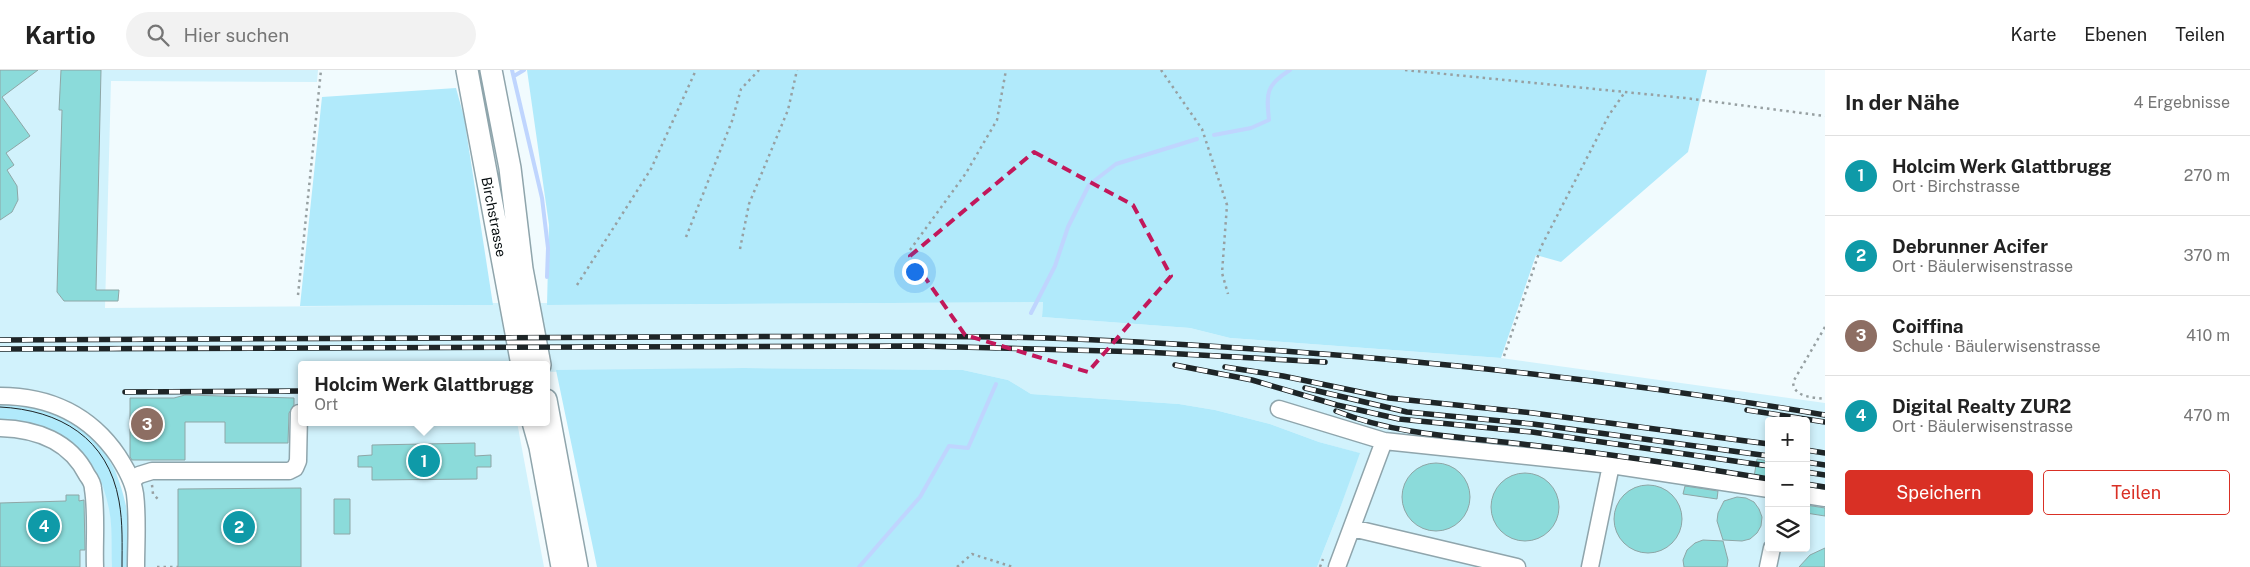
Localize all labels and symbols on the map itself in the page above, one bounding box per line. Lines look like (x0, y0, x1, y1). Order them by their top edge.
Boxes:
street label: Birchstrasse (478, 176, 510, 258)
your location (902, 259, 928, 285)
pin: 3 (131, 405, 163, 443)
pin: 1 (408, 442, 440, 480)
pin: 4 (28, 507, 60, 545)
pin: 2 (223, 508, 255, 546)

